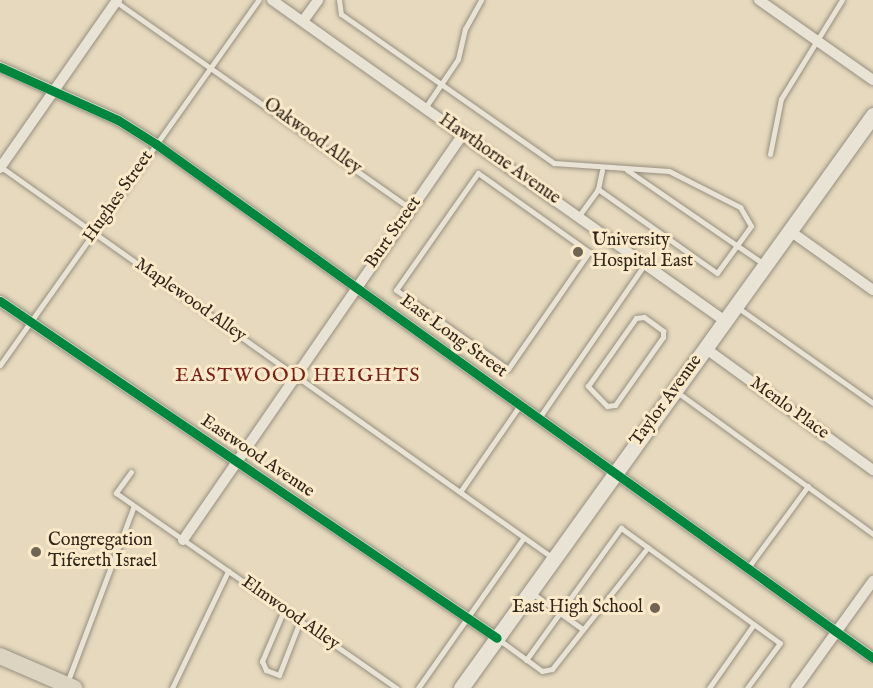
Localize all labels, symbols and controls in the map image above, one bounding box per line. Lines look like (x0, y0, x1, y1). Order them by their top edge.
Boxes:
street label: Oakwood Alley (259, 94, 365, 180)
street label: Hawthorne Avenue (434, 110, 564, 210)
street label: Hughes Street (79, 147, 159, 247)
street label: Burt Street (361, 193, 427, 273)
place label: University Hospital East (592, 231, 693, 274)
marker: University Hospital East (569, 243, 587, 261)
street label: Maplewood Alley (130, 255, 250, 347)
street label: East Long Street (395, 291, 511, 383)
street label: Taylor Avenue (627, 351, 707, 451)
district label: EASTWOOD HEIGHTS (175, 363, 421, 387)
street label: Menlo Place (745, 373, 833, 445)
street label: Eastwood Avenue (196, 411, 318, 503)
place label: Congregation Tifereth Israel (48, 531, 157, 574)
marker: Congregation Tifereth Israel (29, 545, 43, 559)
street label: Elmwood Alley (237, 572, 343, 656)
place label: East High School (512, 597, 643, 619)
marker: East High School (648, 601, 662, 615)

